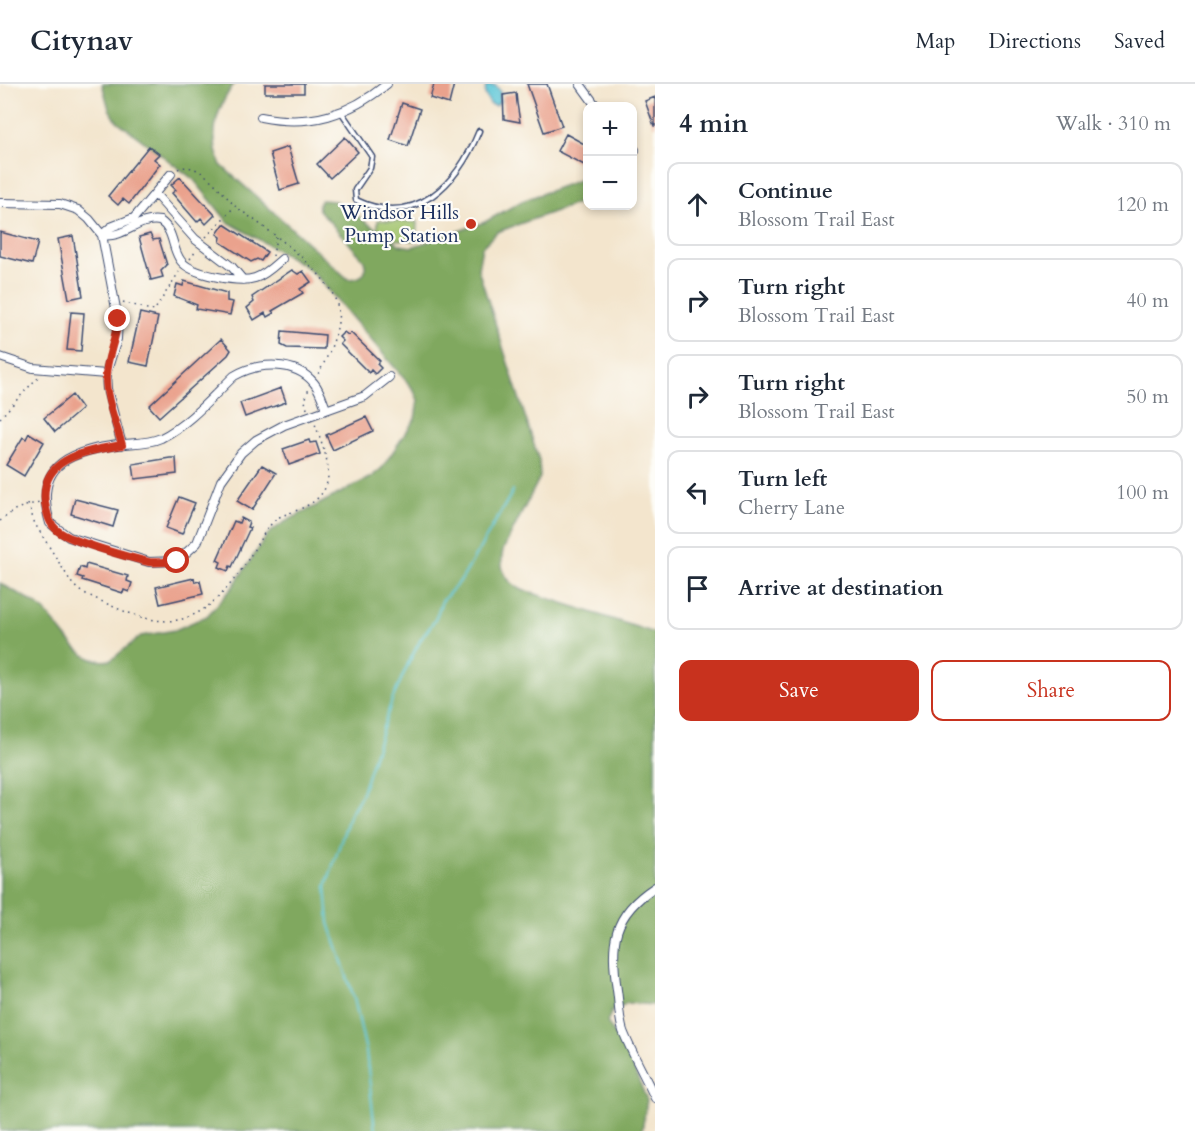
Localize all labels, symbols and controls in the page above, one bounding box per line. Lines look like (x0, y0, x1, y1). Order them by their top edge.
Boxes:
text: Citynav (30, 22, 133, 60)
text: Map (915, 27, 955, 56)
text: Directions (988, 27, 1081, 56)
text: Saved (1114, 27, 1165, 56)
map controls (583, 102, 637, 210)
button: + (583, 102, 637, 156)
text: 4 min (679, 106, 748, 141)
text: Walk · 310 m (1056, 110, 1171, 137)
button: − (583, 156, 637, 210)
text: Continue (738, 176, 833, 206)
icon: ahead (681, 188, 714, 221)
text: 120 m (1116, 191, 1169, 218)
place label: Windsor Hills Pump Station (339, 199, 460, 249)
text: Blossom Trail East (738, 206, 895, 233)
marker: Windsor Hills Pump Station (464, 217, 478, 231)
text: Turn right (738, 272, 845, 302)
icon: right (681, 284, 714, 317)
text: 40 m (1126, 287, 1169, 314)
text: Blossom Trail East (738, 302, 895, 329)
route end (104, 305, 130, 331)
text: Turn right (738, 368, 845, 398)
icon: right (681, 380, 714, 413)
text: 50 m (1126, 383, 1169, 410)
text: Blossom Trail East (738, 398, 895, 425)
text: Turn left (738, 464, 827, 494)
icon: left (681, 476, 714, 509)
text: 100 m (1116, 479, 1169, 506)
text: Cherry Lane (738, 494, 845, 521)
route start (163, 547, 189, 573)
icon: arrive (681, 572, 714, 605)
text: Arrive at destination (738, 573, 943, 603)
button: Save (679, 660, 919, 721)
button: Share (931, 660, 1171, 721)

